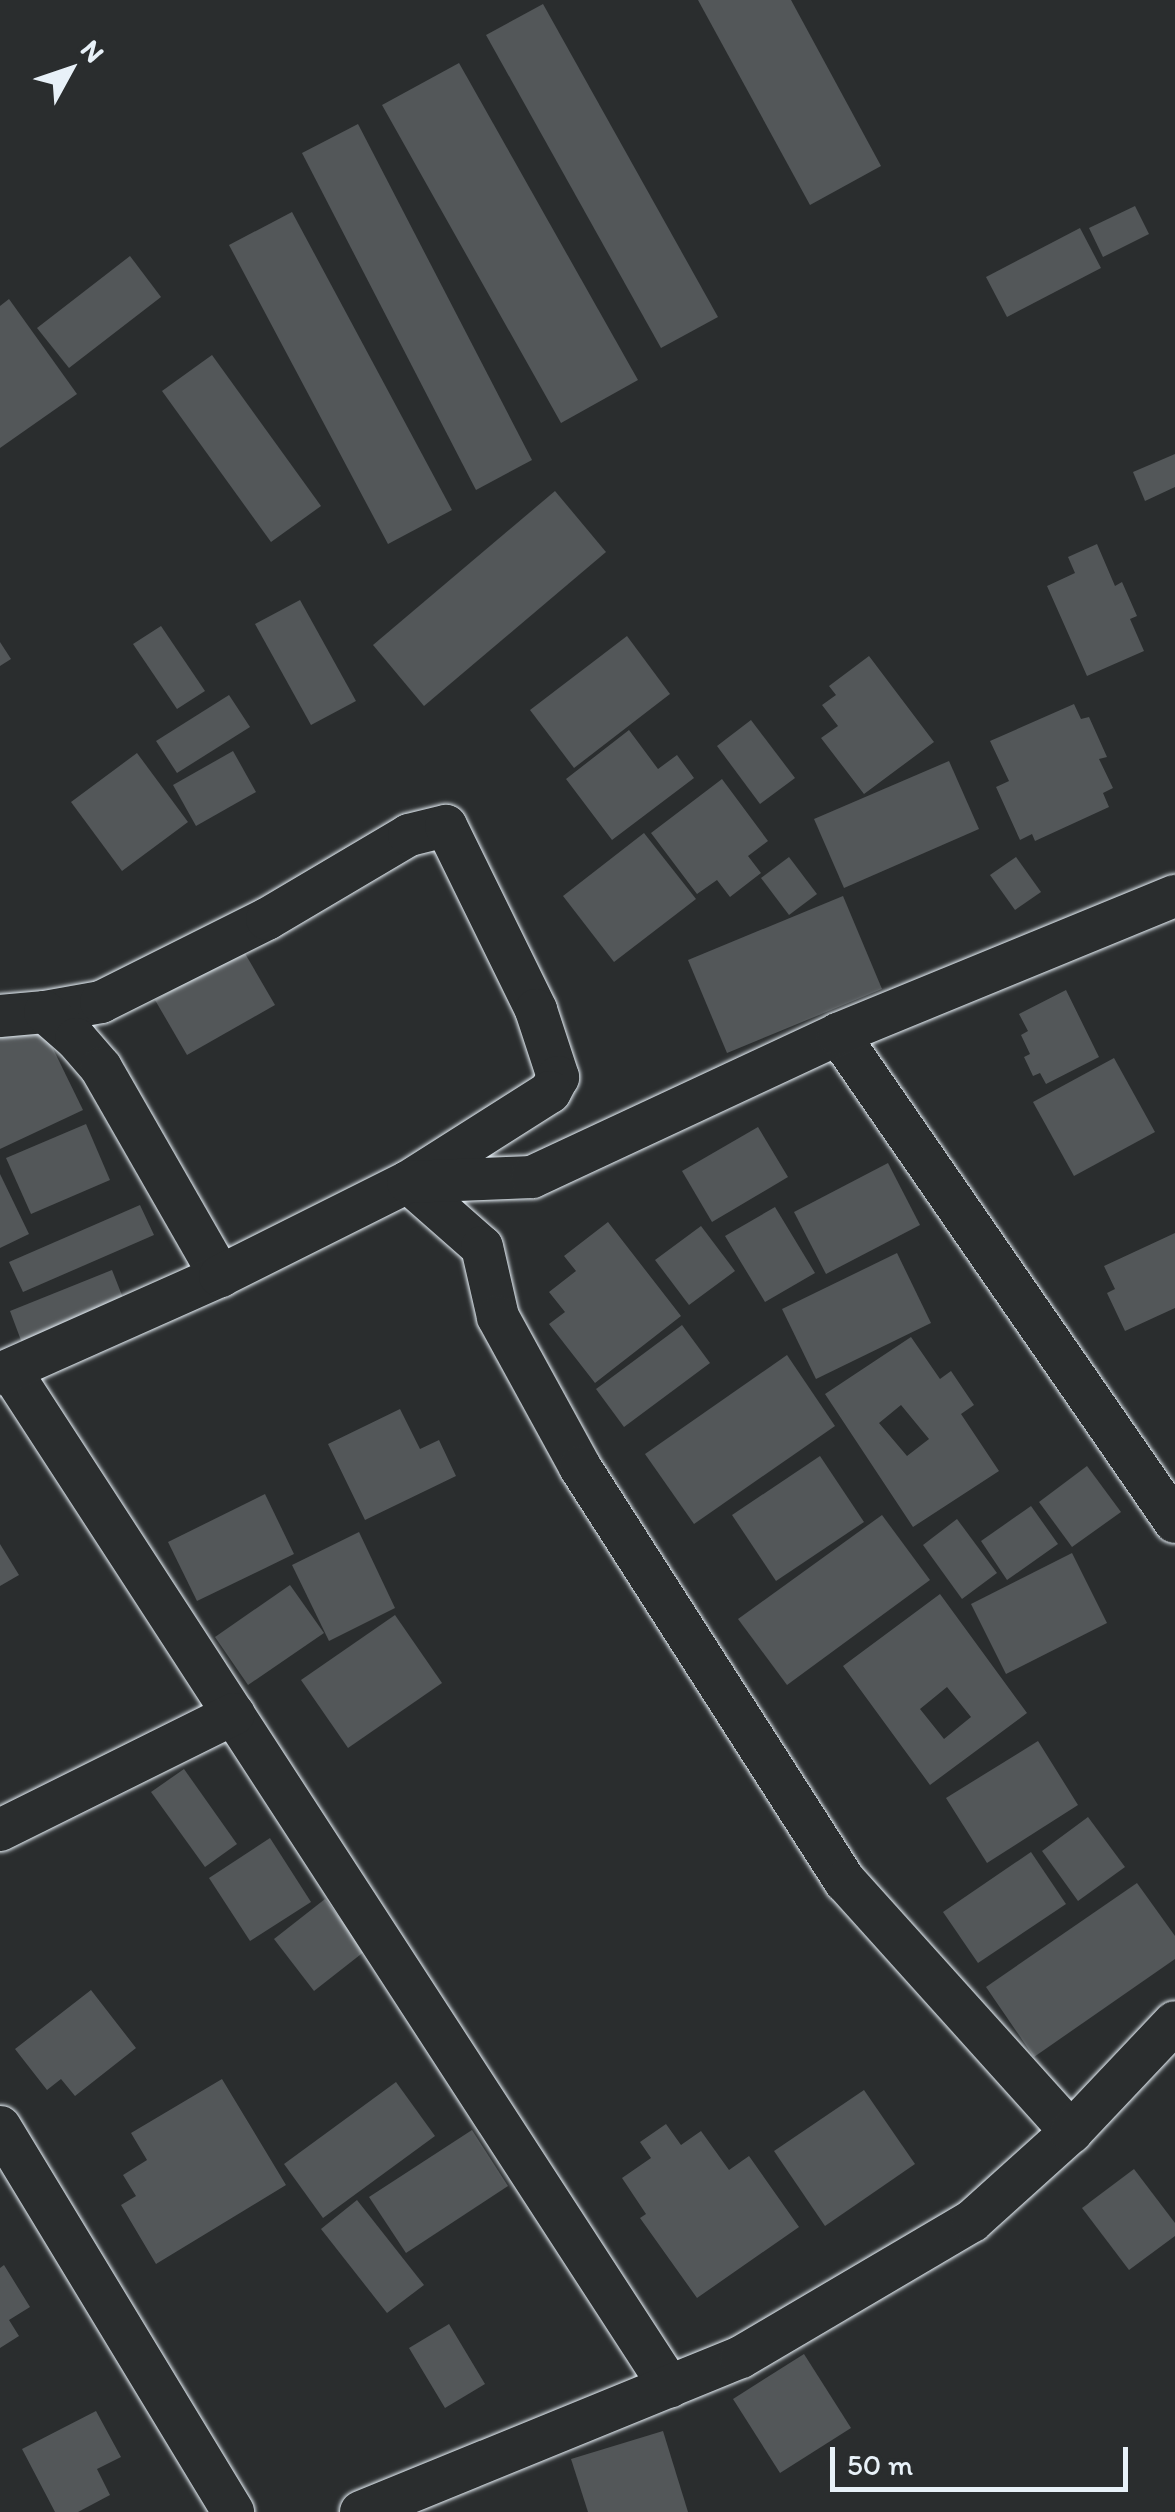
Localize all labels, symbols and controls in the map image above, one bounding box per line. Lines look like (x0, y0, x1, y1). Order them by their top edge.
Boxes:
north arrow (20, 20, 120, 120)
text: N (74, 33, 112, 69)
scale bar (835, 2427, 1132, 2489)
text: 50 m (847, 2446, 913, 2483)

